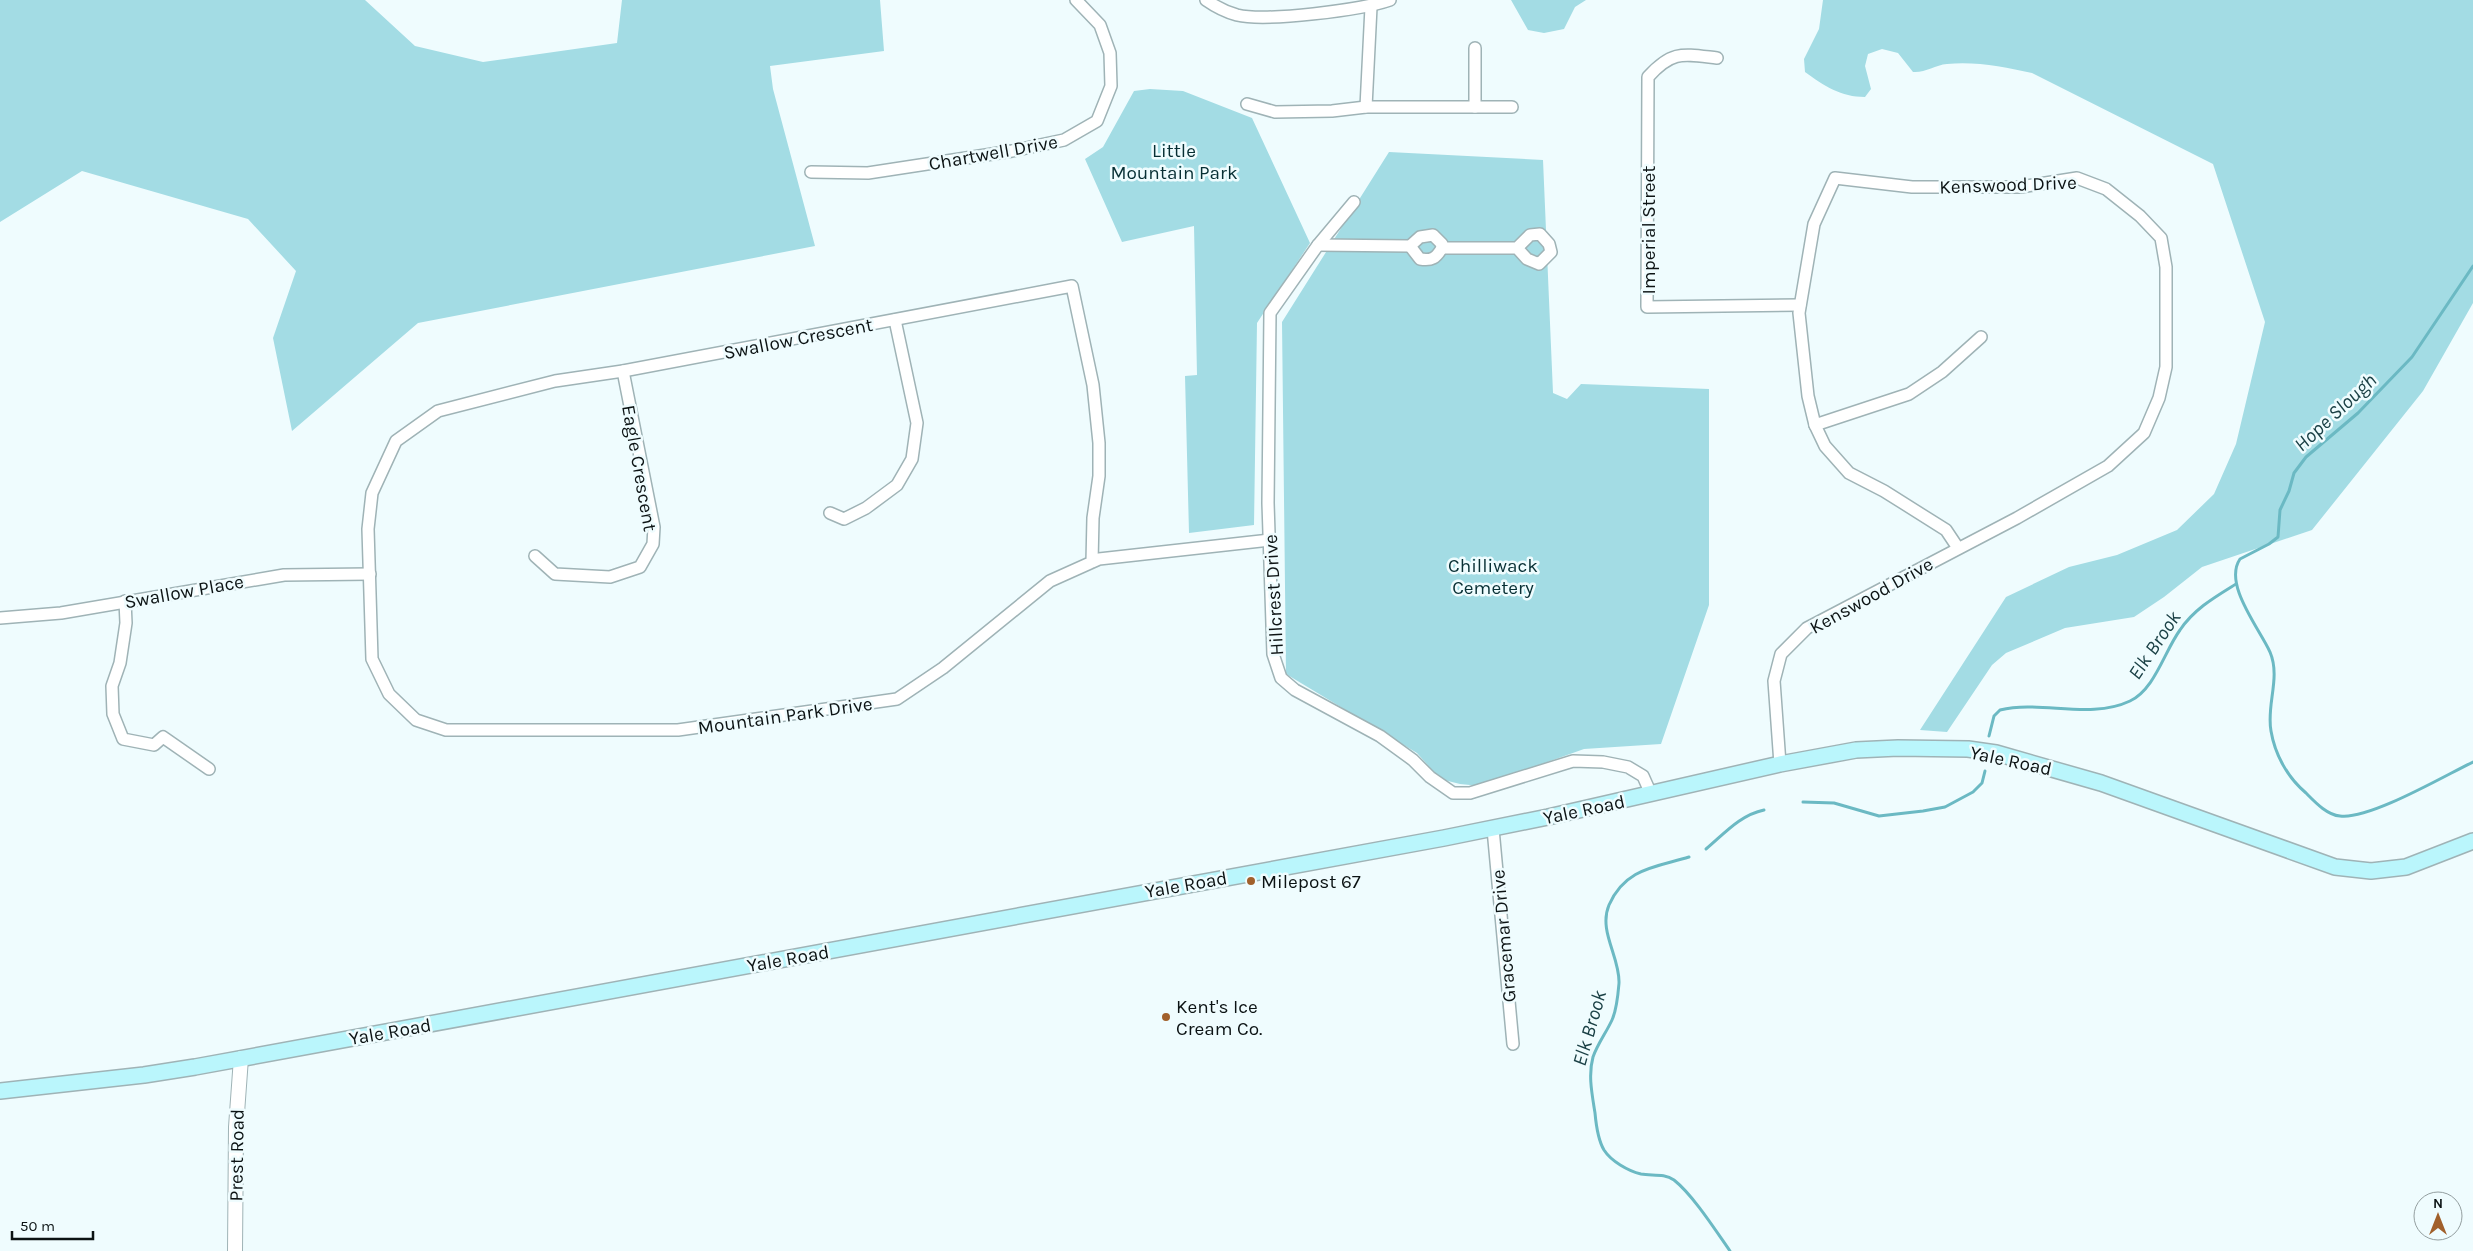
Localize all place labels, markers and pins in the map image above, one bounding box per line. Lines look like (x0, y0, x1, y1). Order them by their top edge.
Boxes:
place label: Milepost 67 (1261, 871, 1361, 893)
marker: Milepost 67 (1245, 875, 1257, 887)
place label: Kent's Ice Cream Co. (1176, 996, 1262, 1040)
marker: Kent's Ice Cream Co. (1160, 1011, 1172, 1023)

